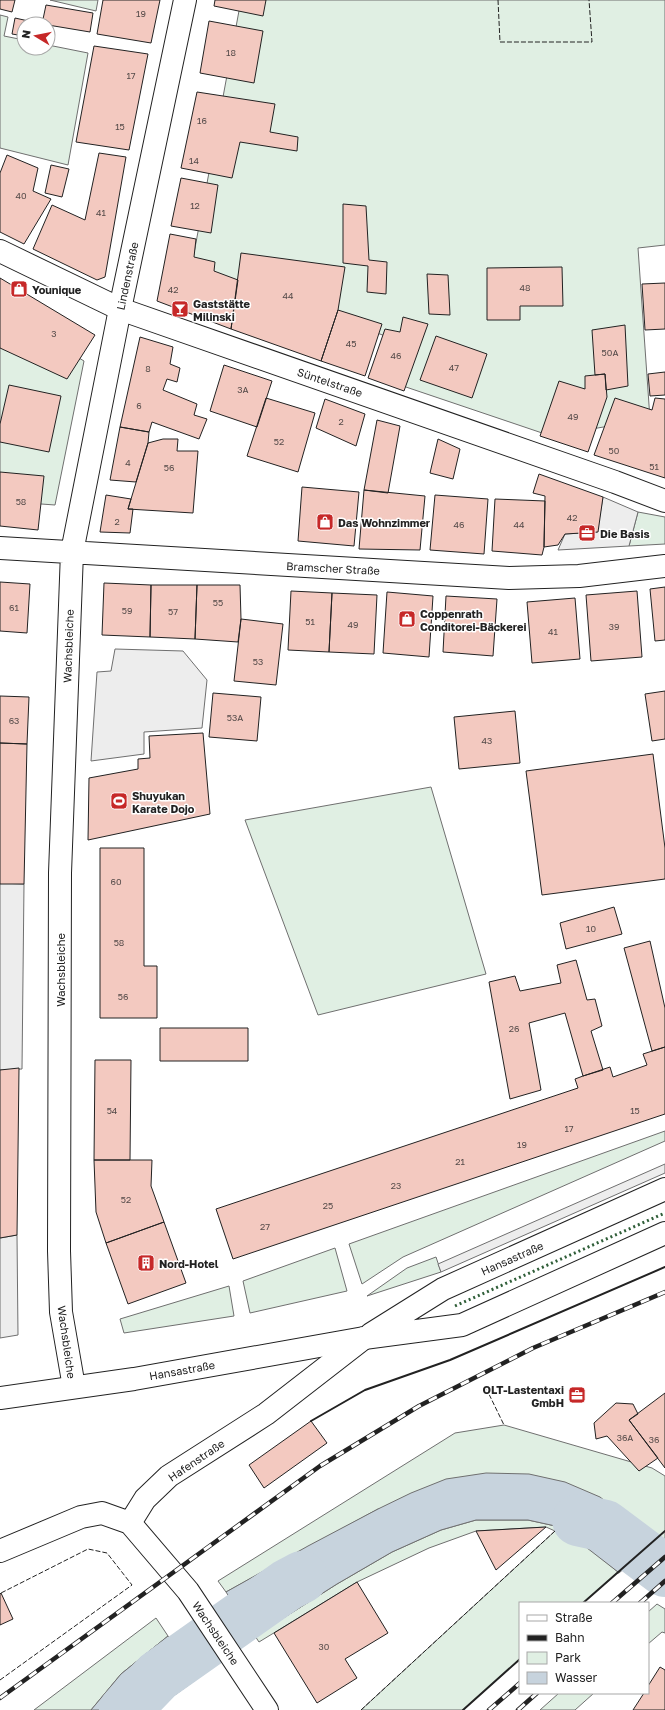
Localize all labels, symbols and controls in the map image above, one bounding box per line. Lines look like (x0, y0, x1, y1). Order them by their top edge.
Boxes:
house number: 19 (136, 8, 146, 19)
north arrow (16, 16, 56, 56)
text: N (19, 29, 33, 39)
house number: 18 (226, 47, 236, 58)
house number: 17 (126, 70, 136, 81)
house number: 16 (197, 115, 207, 126)
house number: 15 (115, 121, 125, 132)
house number: 14 (189, 155, 199, 166)
house number: 40 (15, 190, 27, 201)
house number: 12 (190, 200, 200, 211)
house number: 41 (96, 207, 107, 218)
street label: Lindenstraße (113, 241, 141, 311)
shop icon: Younique (9, 279, 29, 299)
house number: 48 (520, 282, 530, 293)
place label: Younique (32, 283, 82, 296)
house number: 42 (168, 284, 178, 295)
house number: 44 (283, 290, 294, 301)
place label: Gaststätte Milinski (193, 297, 251, 323)
bar icon: Gaststätte Milinski (170, 299, 190, 319)
house number: 3 (51, 328, 57, 339)
house number: 45 (346, 338, 356, 349)
house number: 50A (602, 347, 618, 358)
house number: 46 (391, 350, 401, 361)
house number: 47 (449, 362, 459, 373)
house number: 8 (145, 363, 151, 374)
street label: Süntelstraße (296, 365, 364, 399)
house number: 3A (237, 384, 249, 395)
house number: 6 (136, 400, 142, 411)
house number: 49 (568, 411, 578, 422)
house number: 2 (338, 416, 344, 427)
house number: 52 (274, 436, 284, 447)
house number: 50 (609, 445, 620, 456)
house number: 4 (125, 457, 131, 468)
house number: 51 (649, 461, 659, 472)
house number: 56 (164, 462, 174, 473)
house number: 58 (16, 496, 26, 507)
shop icon: Das Wohnzimmer (315, 512, 335, 532)
house number: 42 (567, 512, 577, 523)
house number: 2 (114, 516, 120, 527)
place label: Das Wohnzimmer (338, 516, 431, 529)
house number: 46 (454, 519, 464, 530)
house number: 44 (514, 519, 525, 530)
office icon: Die Basis (577, 523, 597, 543)
place label: Die Basis (600, 527, 650, 540)
street label: Bramscher Straße (286, 559, 380, 577)
house number: 55 (213, 597, 223, 608)
house number: 61 (9, 602, 20, 613)
house number: 59 (122, 605, 132, 616)
house number: 57 (168, 606, 178, 617)
place label: Coppenrath Conditorei-Bäckerei (420, 607, 526, 633)
street label: Wachsbleiche (60, 609, 76, 683)
shop icon: Coppenrath Conditorei-Bäckerei (397, 609, 417, 629)
house number: 51 (305, 616, 315, 627)
house number: 49 (348, 619, 358, 630)
house number: 39 (609, 621, 619, 632)
house number: 41 (548, 626, 559, 637)
house number: 53 (253, 656, 263, 667)
house number: 53A (227, 712, 243, 723)
house number: 63 (9, 715, 19, 726)
house number: 43 (482, 735, 492, 746)
place label: Shuyukan Karate Dojo (132, 789, 195, 815)
sports icon: Shuyukan Karate Dojo (109, 791, 129, 811)
house number: 60 (110, 876, 122, 887)
house number: 10 (586, 923, 596, 934)
street label: Wachsbleiche (54, 933, 67, 1007)
house number: 58 (114, 937, 124, 948)
house number: 56 (118, 991, 128, 1002)
house number: 26 (509, 1023, 519, 1034)
house number: 54 (107, 1105, 118, 1116)
house number: 15 (630, 1105, 640, 1116)
house number: 17 (564, 1123, 574, 1134)
house number: 19 (517, 1139, 527, 1150)
house number: 21 (455, 1156, 465, 1167)
house number: 23 (391, 1180, 401, 1191)
house number: 52 (121, 1194, 131, 1205)
house number: 25 (323, 1200, 333, 1211)
house number: 27 (260, 1221, 270, 1232)
street label: Hansastraße (479, 1238, 545, 1278)
building icon: Nord-Hotel (136, 1253, 156, 1273)
place label: Nord-Hotel (159, 1257, 219, 1270)
street label: Wachsbleiche (55, 1305, 79, 1379)
street label: Hansastraße (148, 1358, 216, 1382)
place label: OLT-Lastentaxi GmbH (483, 1383, 564, 1409)
office icon: OLT-Lastentaxi GmbH (567, 1385, 587, 1405)
house number: 36A (617, 1432, 633, 1443)
house number: 36 (649, 1434, 659, 1445)
street label: Hafenstraße (165, 1436, 227, 1484)
street label: Wachsbleiche (190, 1599, 242, 1667)
legend (519, 1602, 649, 1694)
text: Straße (555, 1610, 593, 1625)
text: Bahn (555, 1630, 585, 1645)
house number: 30 (319, 1641, 330, 1652)
text: Park (555, 1650, 581, 1665)
text: Wasser (555, 1670, 598, 1685)

